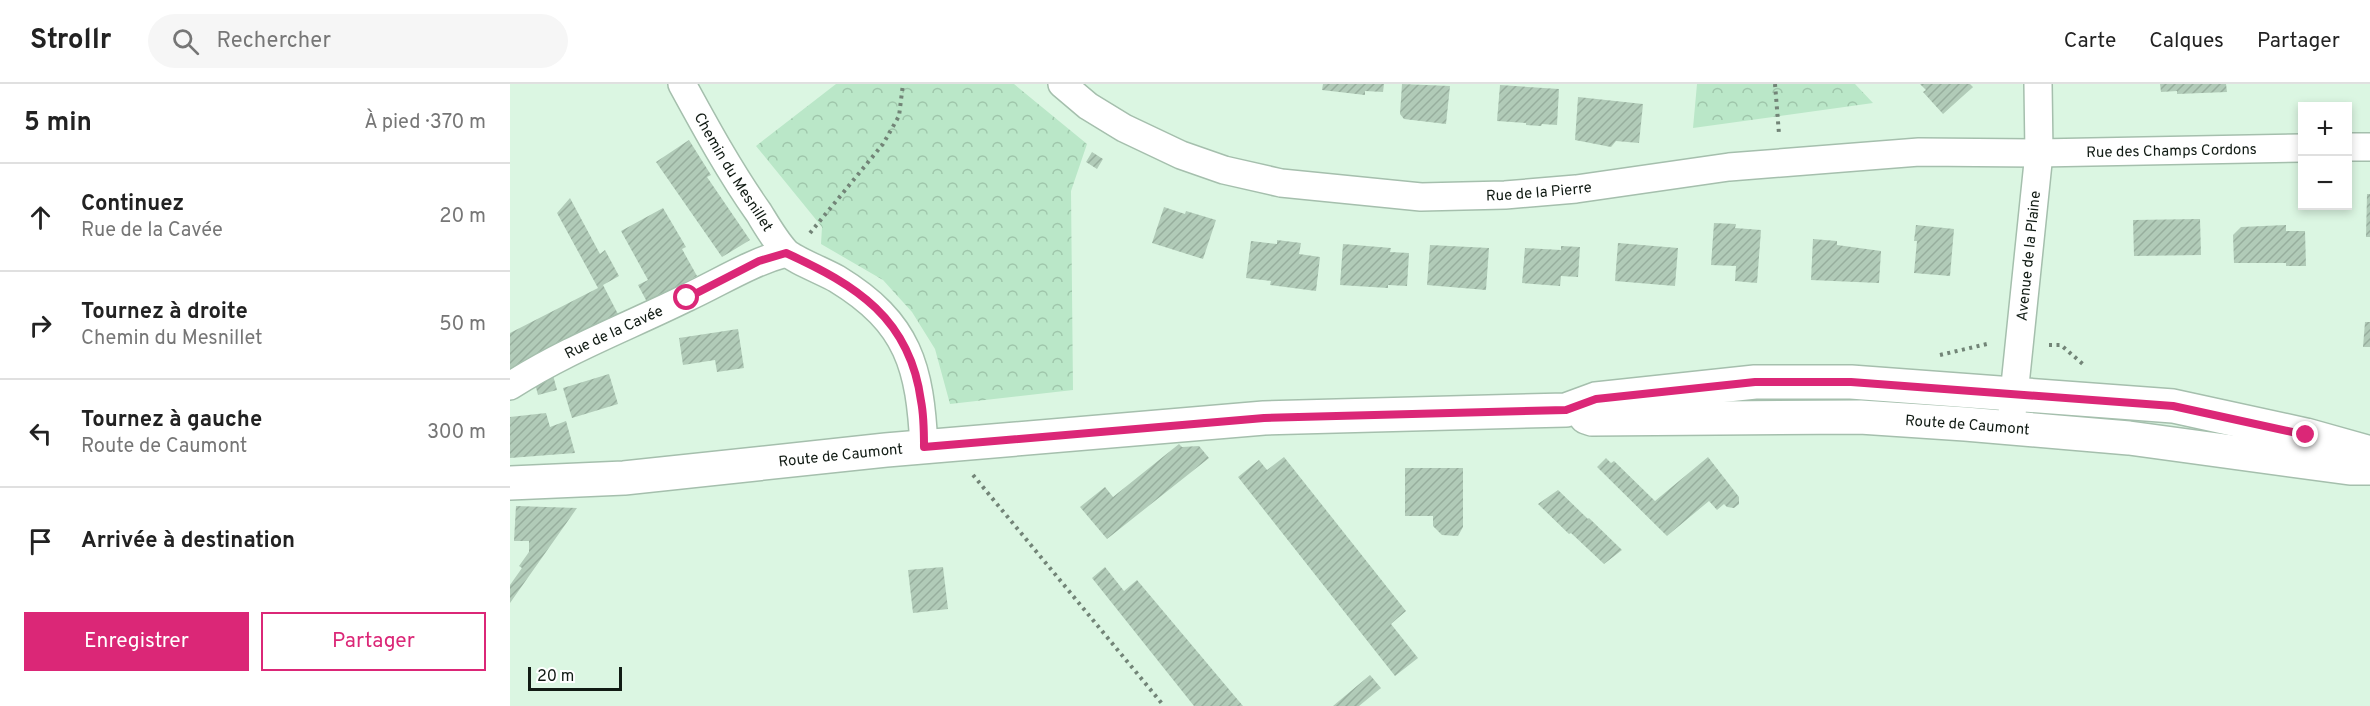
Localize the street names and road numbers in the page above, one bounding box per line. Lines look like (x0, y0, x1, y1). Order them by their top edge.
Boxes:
street label: Chemin du Mesnillet (689, 110, 776, 236)
street label: Rue des Champs Cordons (2086, 141, 2257, 163)
street label: Rue de la Pierre (1486, 179, 1593, 206)
street label: Avenue de la Plaine (2014, 190, 2046, 322)
street label: Rue de la Cavée (562, 302, 667, 364)
street label: Route de Caumont (1904, 412, 2030, 440)
street label: Route de Caumont (778, 441, 904, 472)

